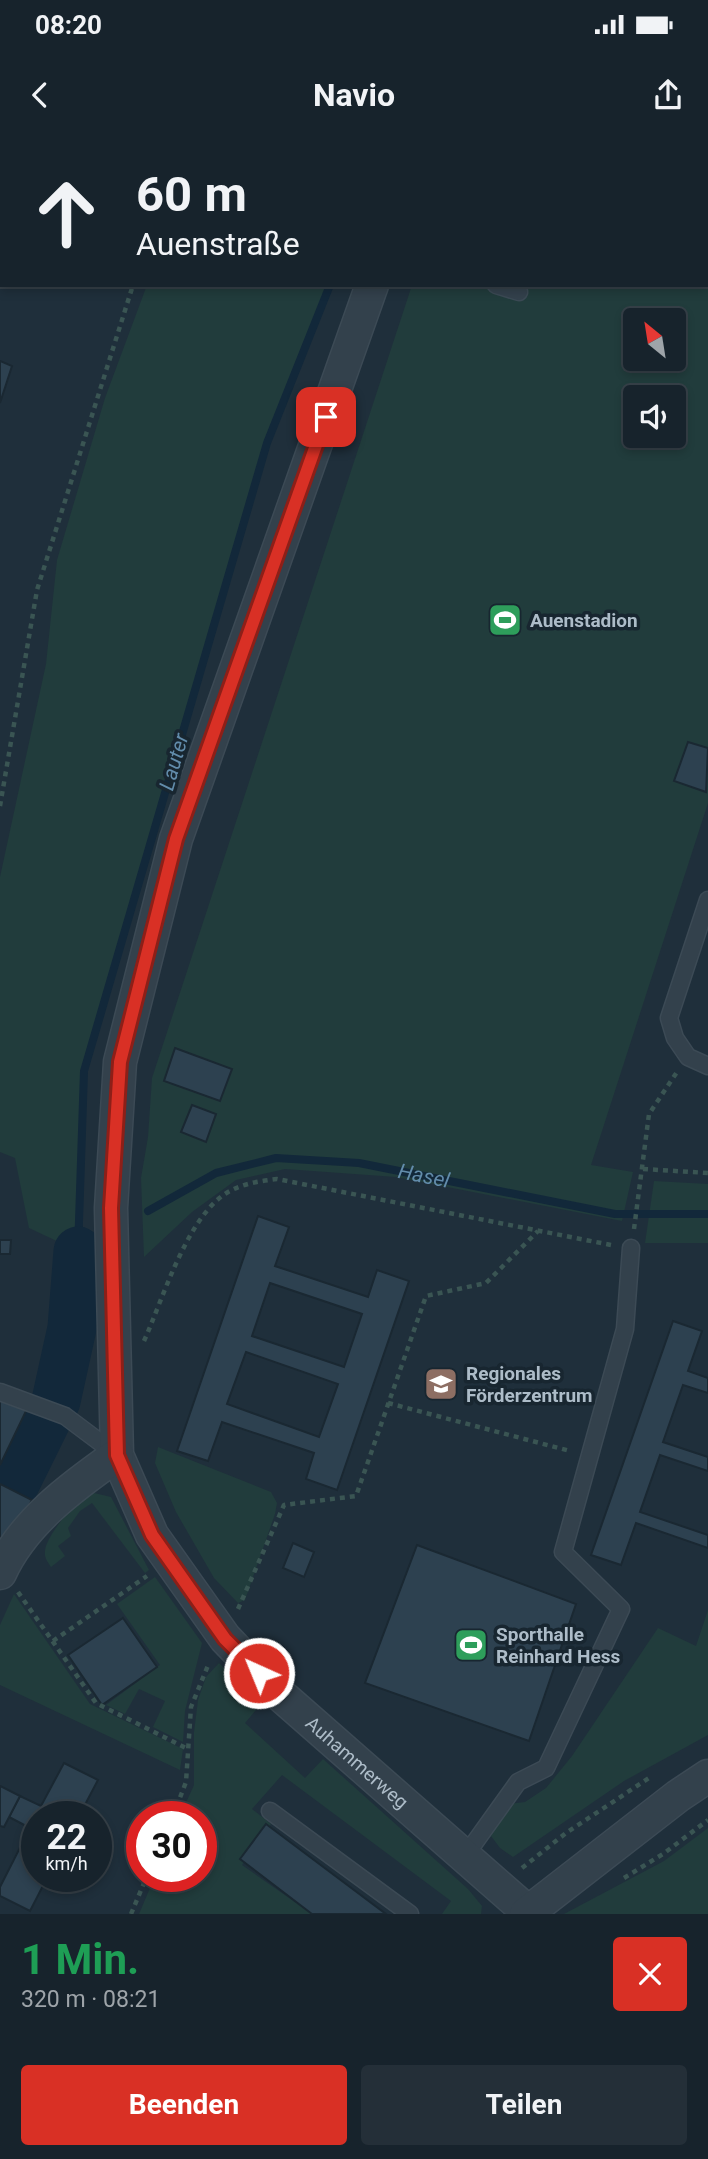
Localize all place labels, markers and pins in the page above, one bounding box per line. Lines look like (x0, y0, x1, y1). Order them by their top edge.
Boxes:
pin (296, 387, 356, 447)
sports icon: Auenstadion (486, 601, 524, 639)
place label: Auenstadion (530, 609, 638, 632)
place label: Regionales Förderzentrum (466, 1362, 593, 1407)
school or university icon: Regionales Förderzentrum (422, 1365, 460, 1403)
place label: Sporthalle Reinhard Hess (496, 1623, 621, 1668)
sports icon: Sporthalle Reinhard Hess (452, 1626, 490, 1664)

